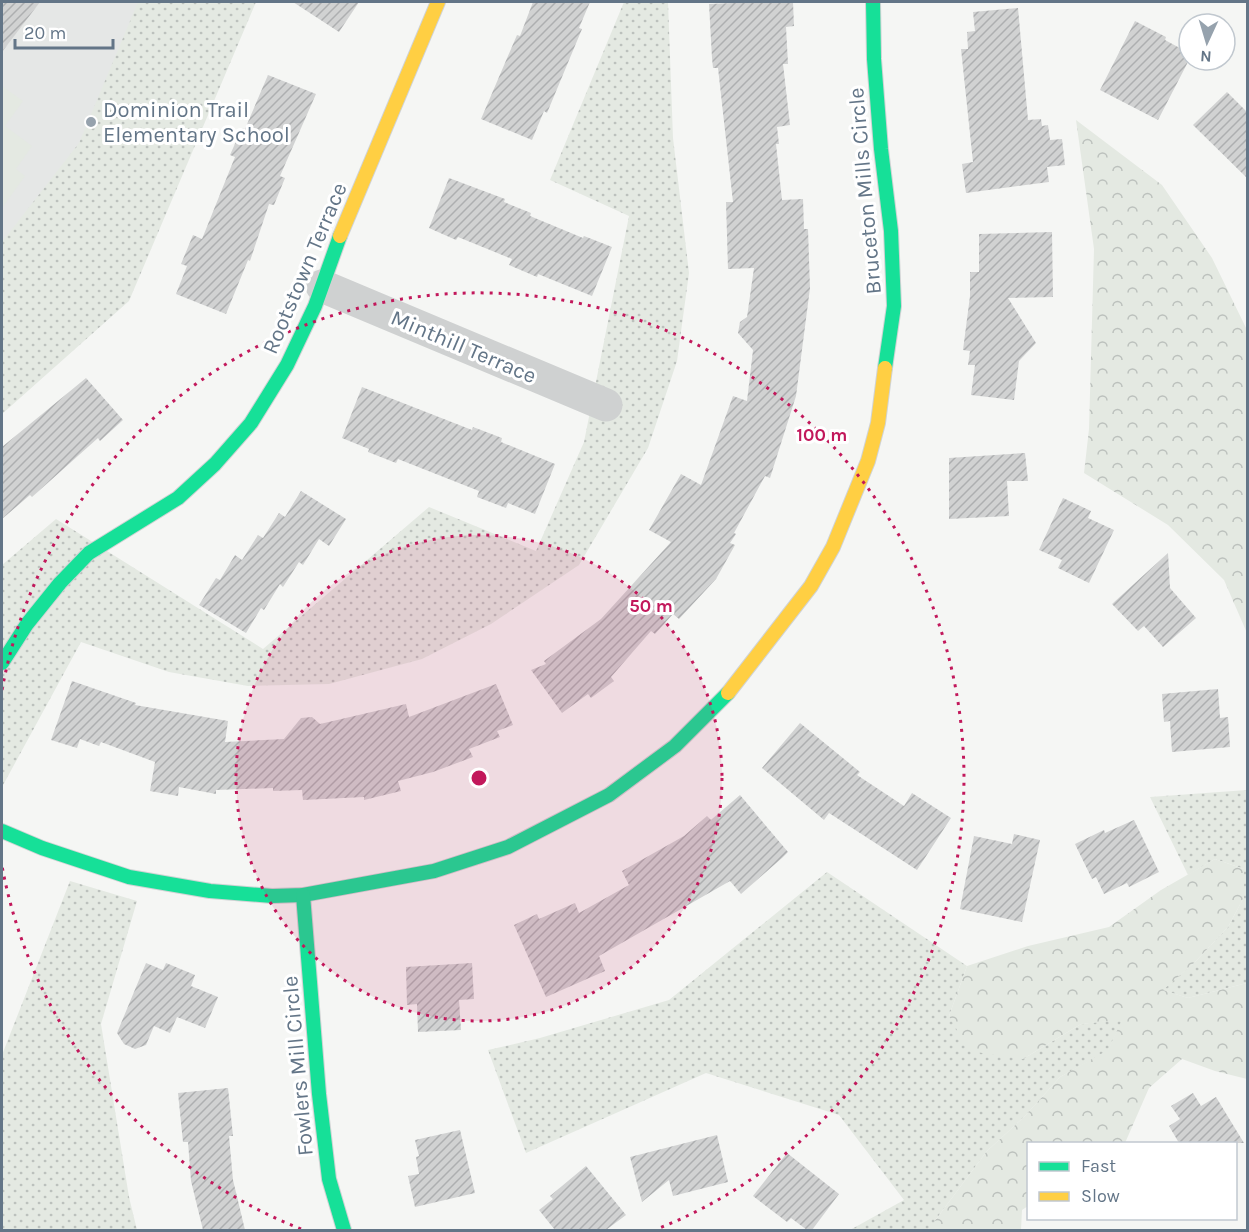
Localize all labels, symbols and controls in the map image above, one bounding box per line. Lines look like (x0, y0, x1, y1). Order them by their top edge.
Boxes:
scale bar (15, 12, 112, 50)
north arrow (1177, 12, 1237, 72)
text: 20 m (24, 22, 66, 44)
text: N (1200, 47, 1212, 66)
street label: Bruceton Mills Circle (843, 86, 887, 295)
place label: Dominion Trail Elementary School (103, 97, 290, 148)
marker: Dominion Trail Elementary School (84, 115, 98, 129)
street label: Rootstown Terrace (257, 179, 353, 358)
street label: Minthill Terrace (387, 305, 540, 389)
text: 100 m (797, 424, 847, 446)
text: 50 m (629, 595, 673, 617)
centre of rings (469, 768, 489, 788)
street label: Fowlers Mill Circle (277, 975, 319, 1157)
legend (1027, 1142, 1237, 1220)
text: Fast (1081, 1155, 1116, 1177)
text: Slow (1081, 1185, 1120, 1207)

